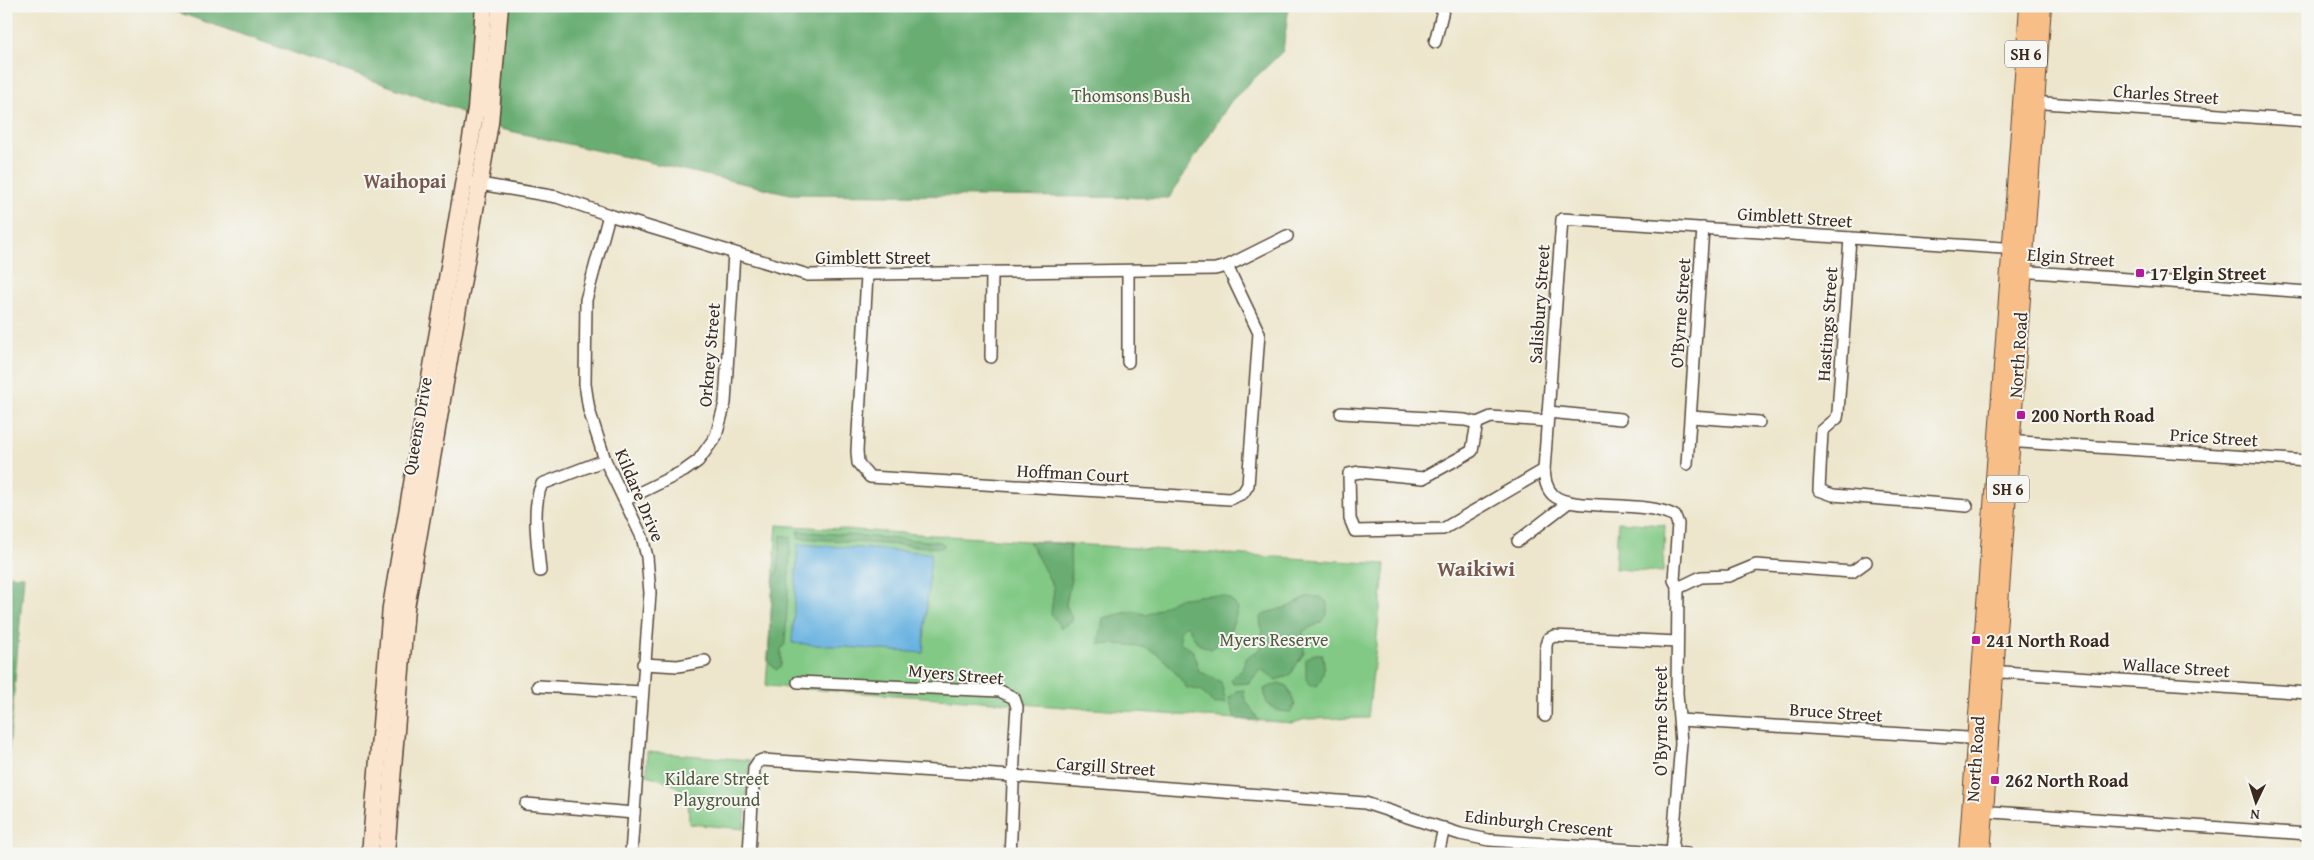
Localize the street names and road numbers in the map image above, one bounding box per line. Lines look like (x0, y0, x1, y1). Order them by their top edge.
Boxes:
road number: SH 6 (2005, 41, 2047, 68)
street label: Charles Street (2112, 77, 2220, 111)
street label: Gimblett Street (1736, 200, 1854, 235)
street label: Elgin Street (2026, 240, 2116, 274)
street label: Salisbury Street (1521, 243, 1557, 365)
street label: Gimblett Street (815, 244, 931, 271)
street label: O'Byrne Street (1663, 256, 1697, 369)
street label: Hastings Street (1810, 265, 1845, 382)
street label: Orkney Street (691, 301, 727, 408)
street label: North Road (2002, 311, 2035, 399)
street label: Queens Drive (395, 375, 439, 477)
street label: Price Street (2169, 420, 2260, 454)
street label: Kildare Drive (608, 444, 672, 546)
street label: Hoffman Court (1016, 457, 1130, 489)
road number: SH 6 (1987, 476, 2029, 502)
street label: Wallace Street (2121, 650, 2231, 684)
street label: Myers Street (907, 656, 1006, 692)
street label: O'Byrne Street (1647, 665, 1674, 776)
street label: Bruce Street (1789, 695, 1884, 729)
street label: North Road (1959, 715, 1992, 803)
street label: Cargill Street (1056, 749, 1157, 783)
street label: Edinburgh Crescent (1464, 802, 1615, 844)

